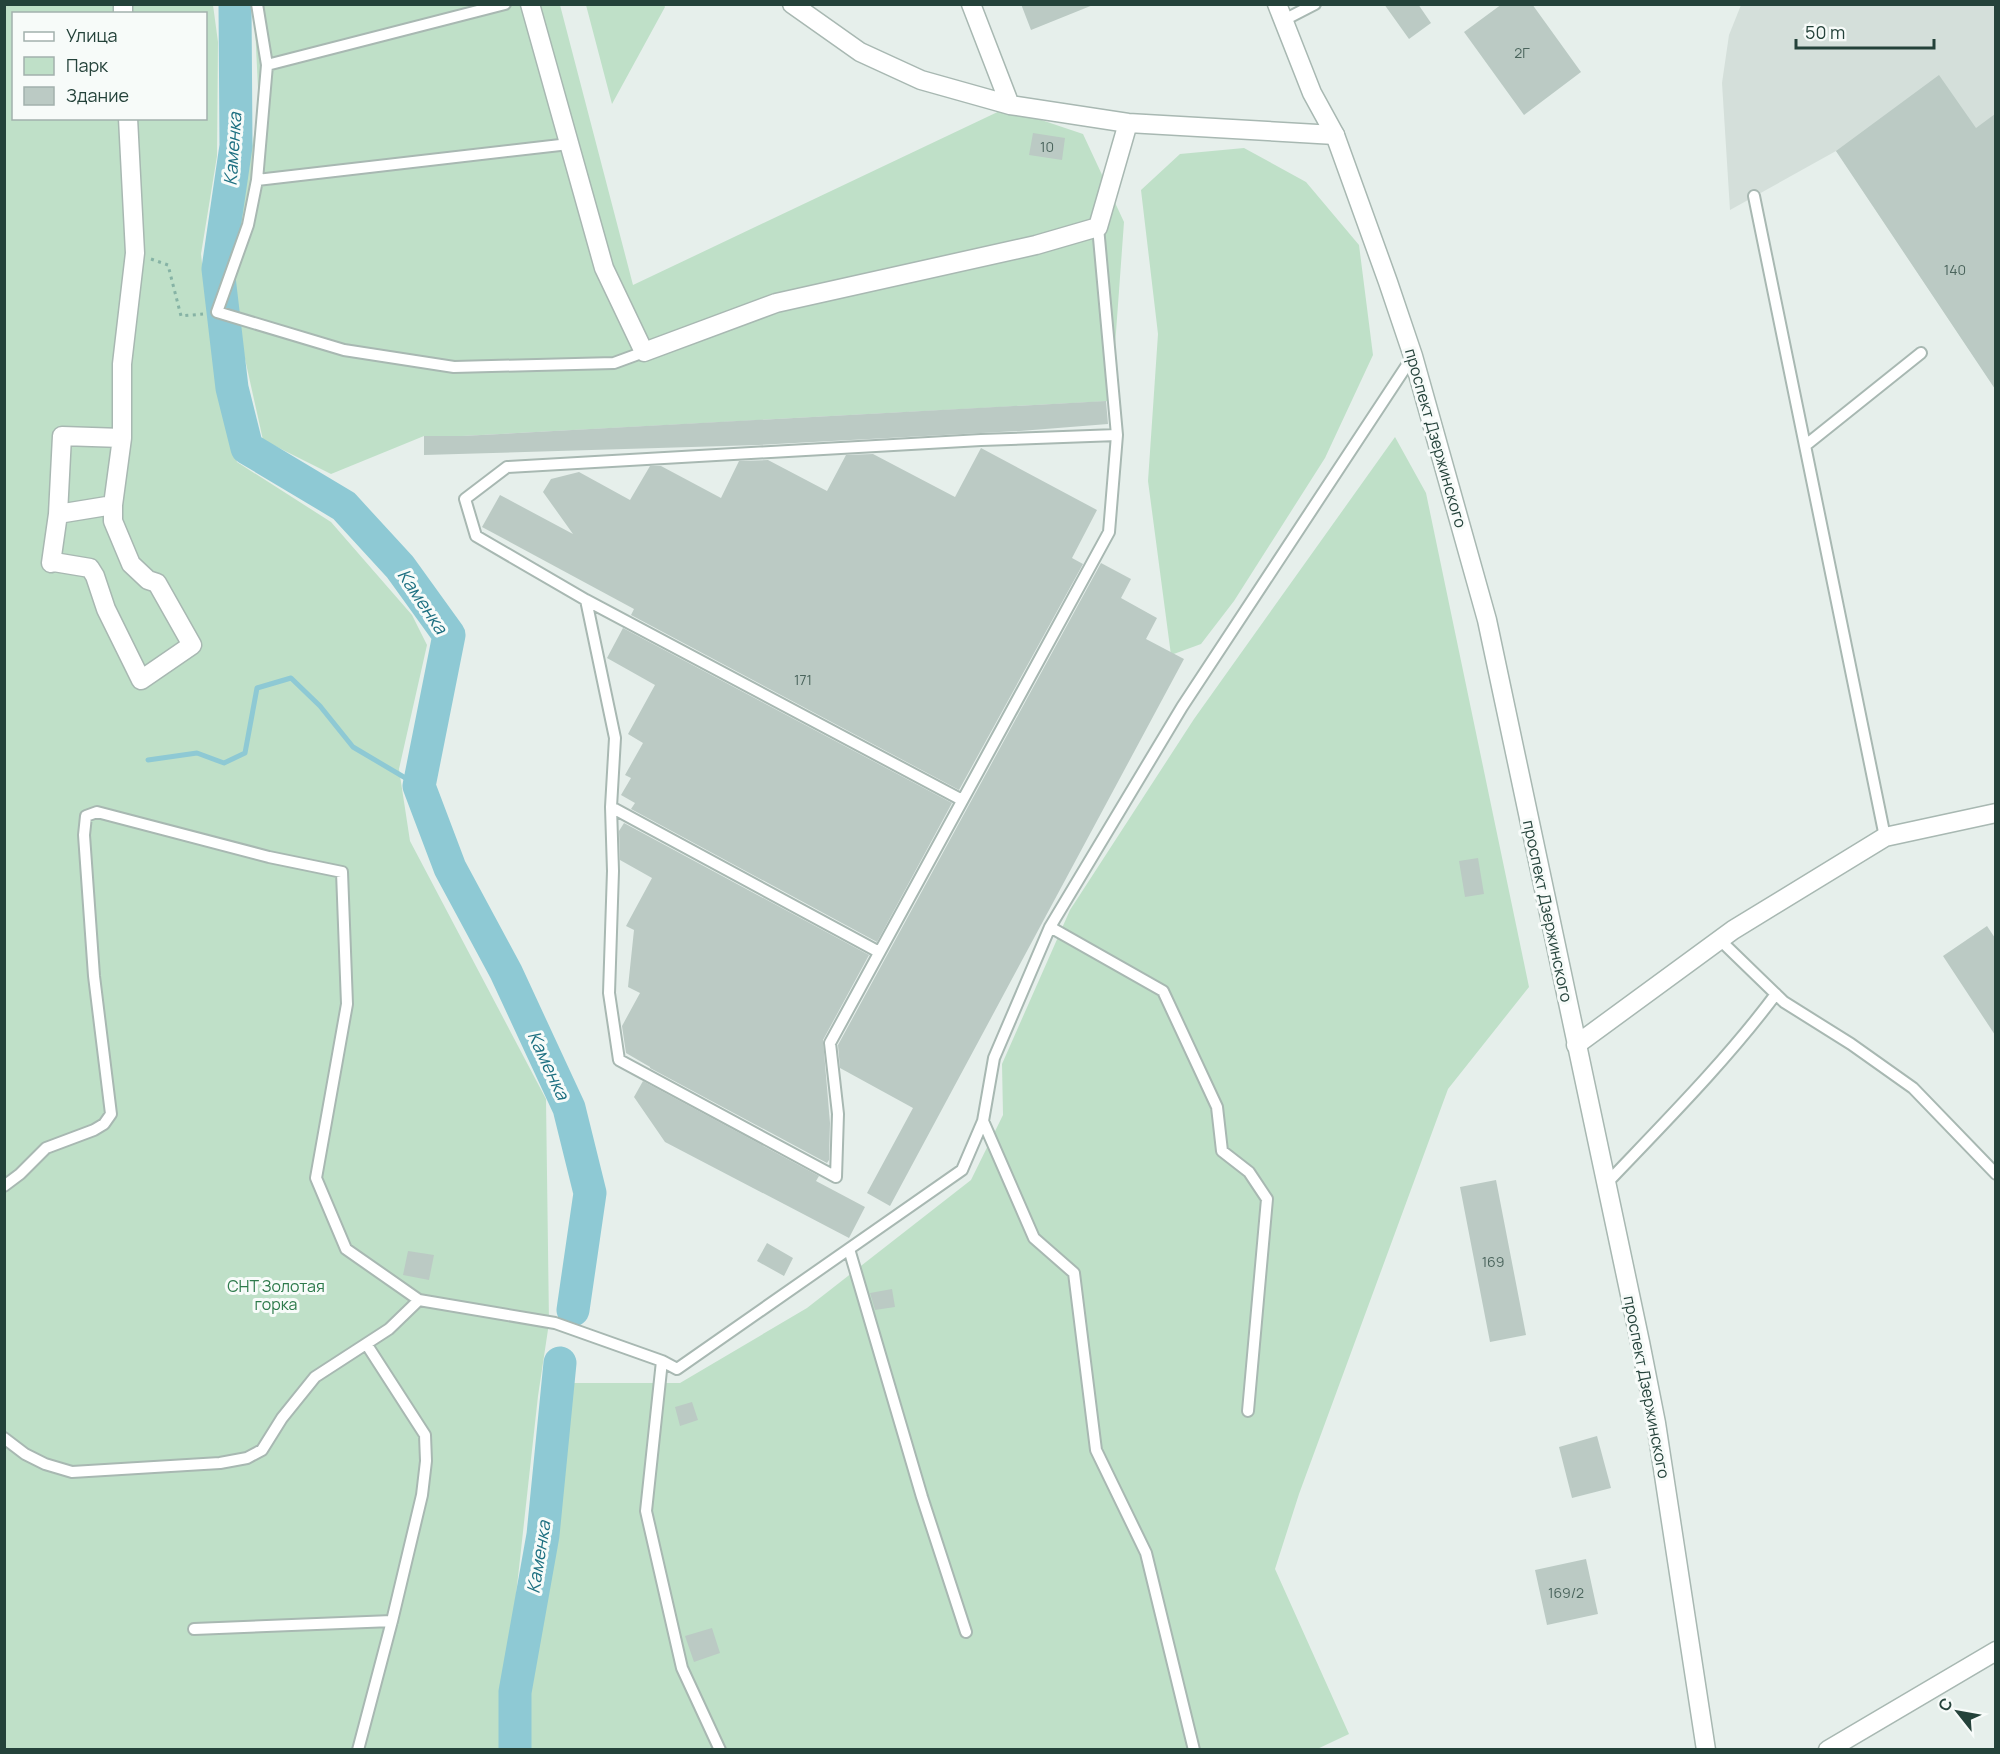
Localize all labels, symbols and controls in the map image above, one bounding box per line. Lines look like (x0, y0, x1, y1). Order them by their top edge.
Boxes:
legend (12, 12, 207, 120)
scale bar (1796, 12, 1934, 50)
text: 50 m (1805, 20, 1845, 44)
text: Улица (66, 23, 118, 47)
house number: 2Г (1514, 43, 1530, 62)
text: Парк (66, 53, 109, 77)
text: Здание (66, 83, 129, 107)
water label: Каменка (217, 111, 247, 186)
house number: 10 (1040, 137, 1054, 156)
house number: 140 (1944, 260, 1966, 279)
street label: проспект Дзержинского (1400, 346, 1472, 530)
water label: Каменка (393, 564, 454, 639)
house number: 171 (794, 670, 812, 689)
street label: проспект Дзержинского (1518, 818, 1578, 1004)
water label: Каменка (523, 1027, 576, 1104)
house number: 169 (1482, 1252, 1504, 1271)
park label: СНТ Золотая горка (227, 1275, 325, 1315)
street label: проспект Дзержинского (1618, 1294, 1676, 1480)
water label: Каменка (520, 1518, 556, 1595)
house number: 169/2 (1548, 1583, 1584, 1602)
north arrow (1928, 1682, 1988, 1742)
text: С (1933, 1693, 1958, 1715)

